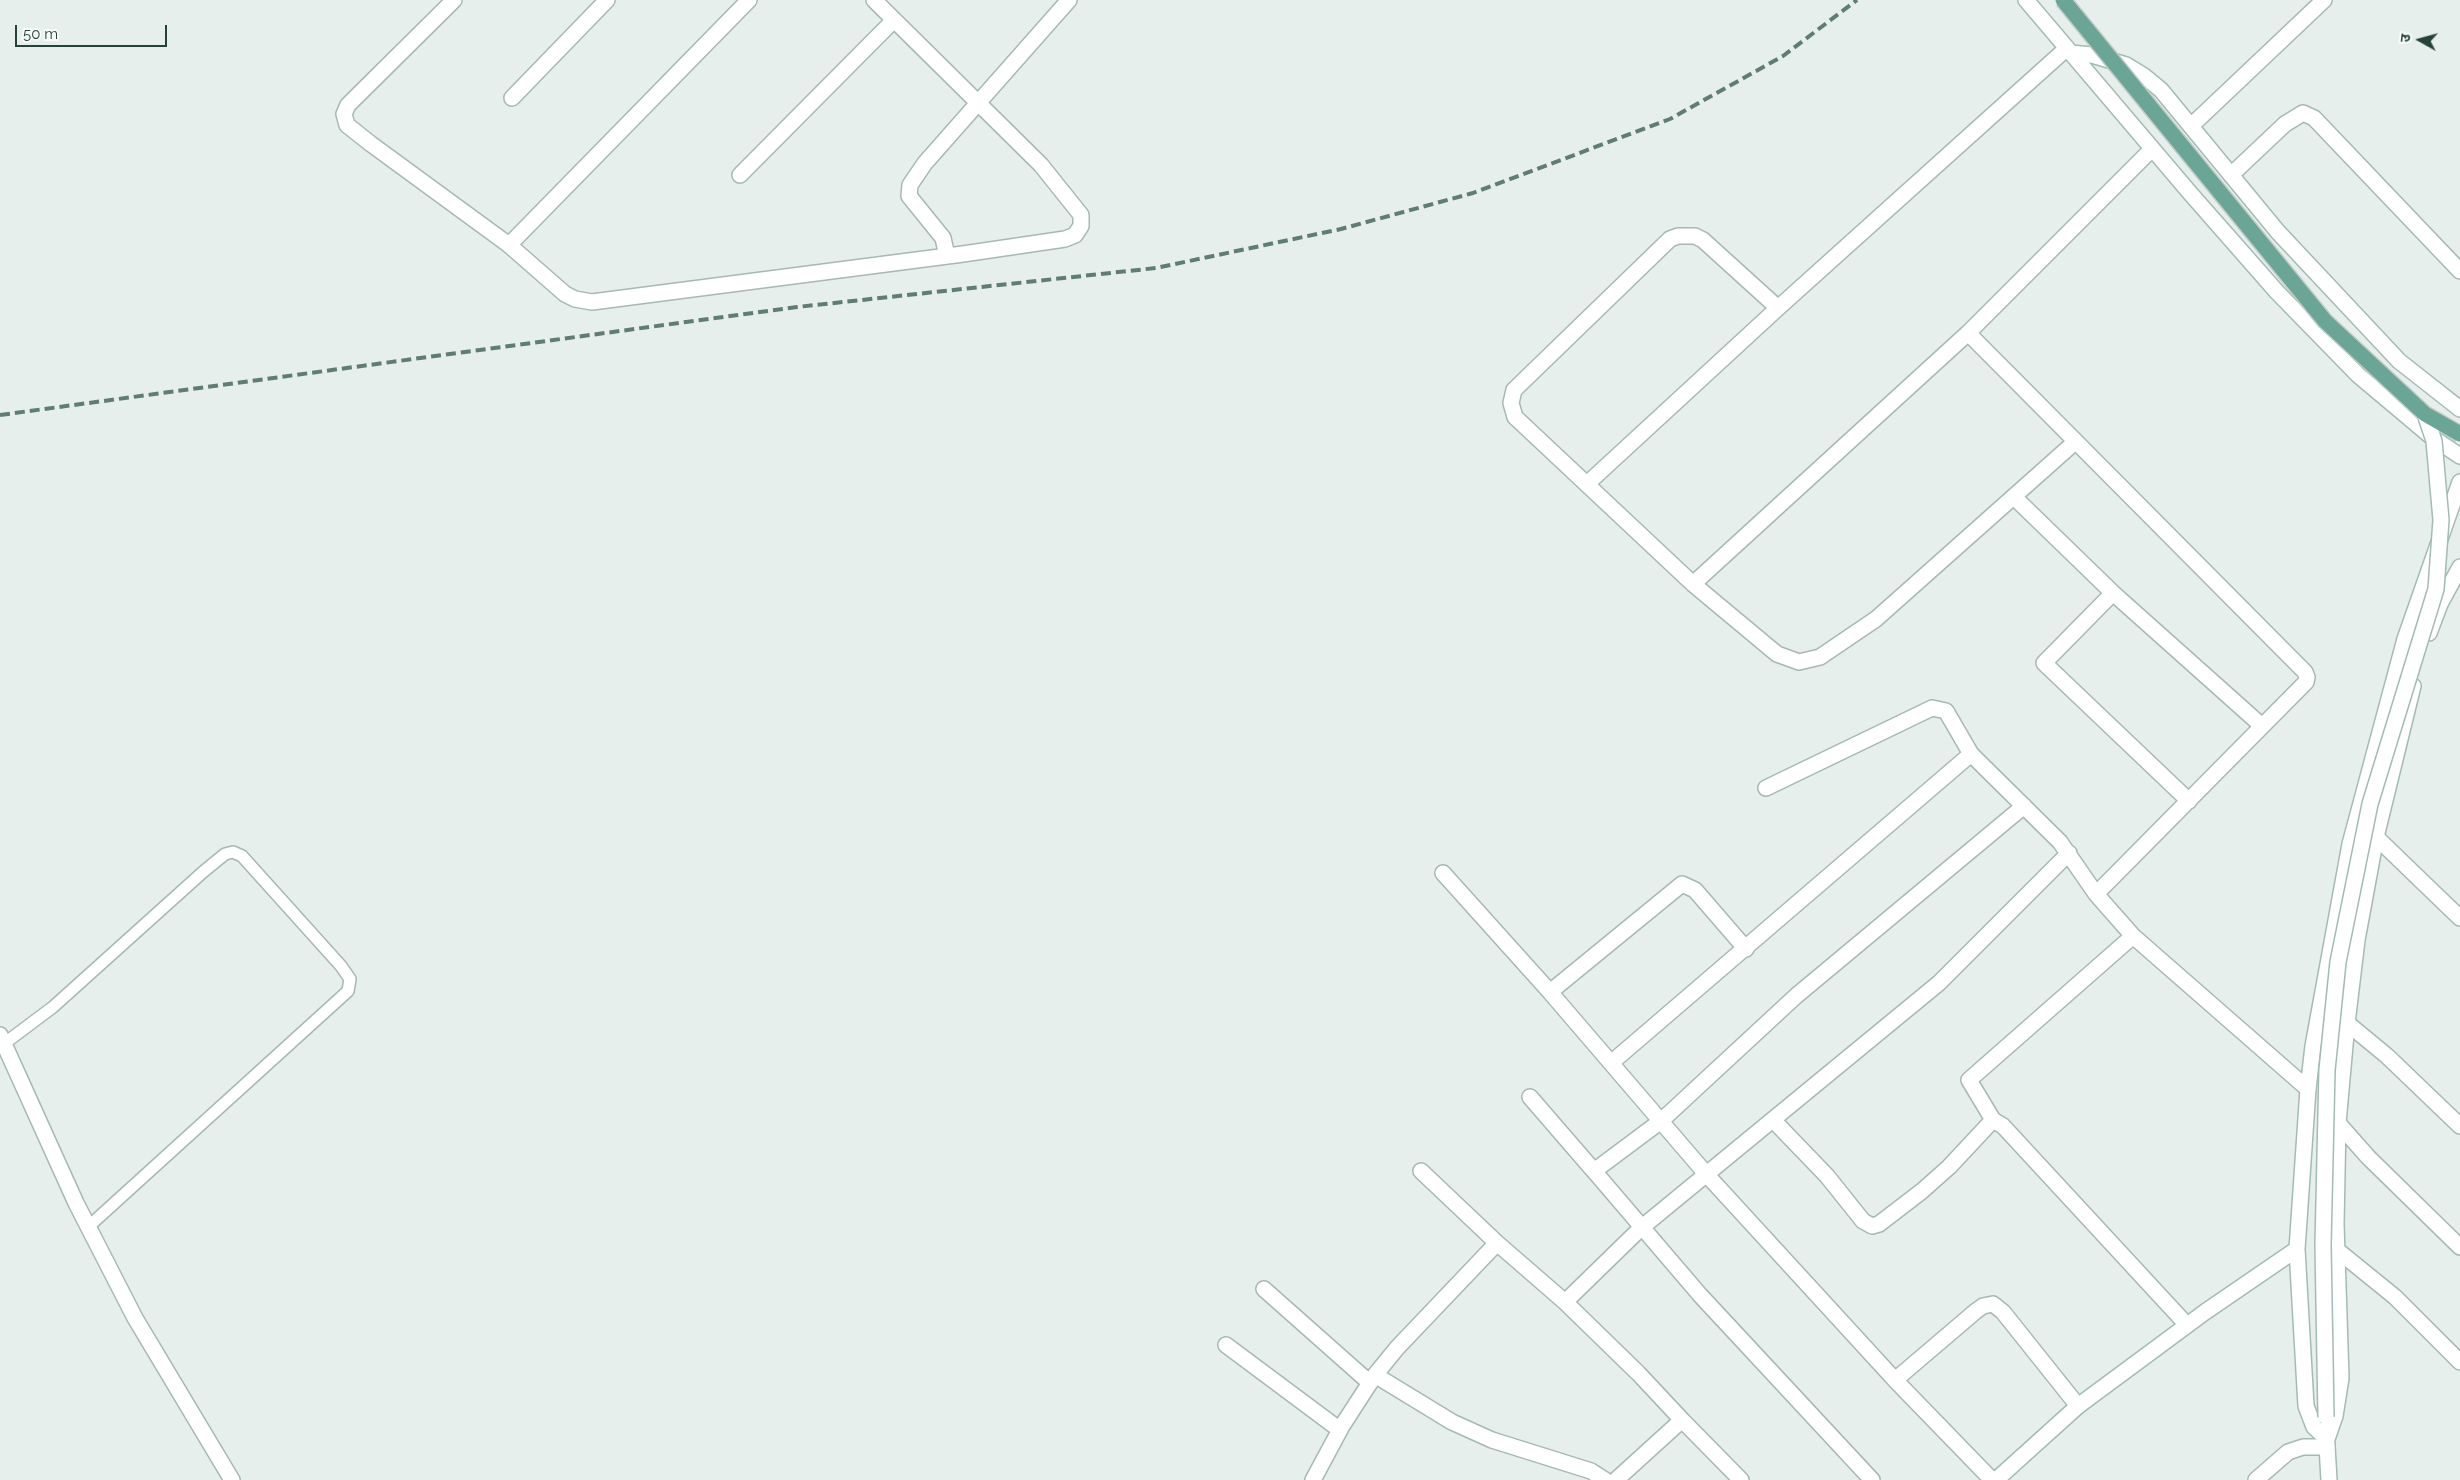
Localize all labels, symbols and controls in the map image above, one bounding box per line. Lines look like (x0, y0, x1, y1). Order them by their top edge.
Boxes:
scale bar (18, 15, 170, 47)
north arrow (2395, 15, 2445, 65)
text: 50 m (23, 25, 58, 43)
text: उ (2397, 33, 2414, 43)

